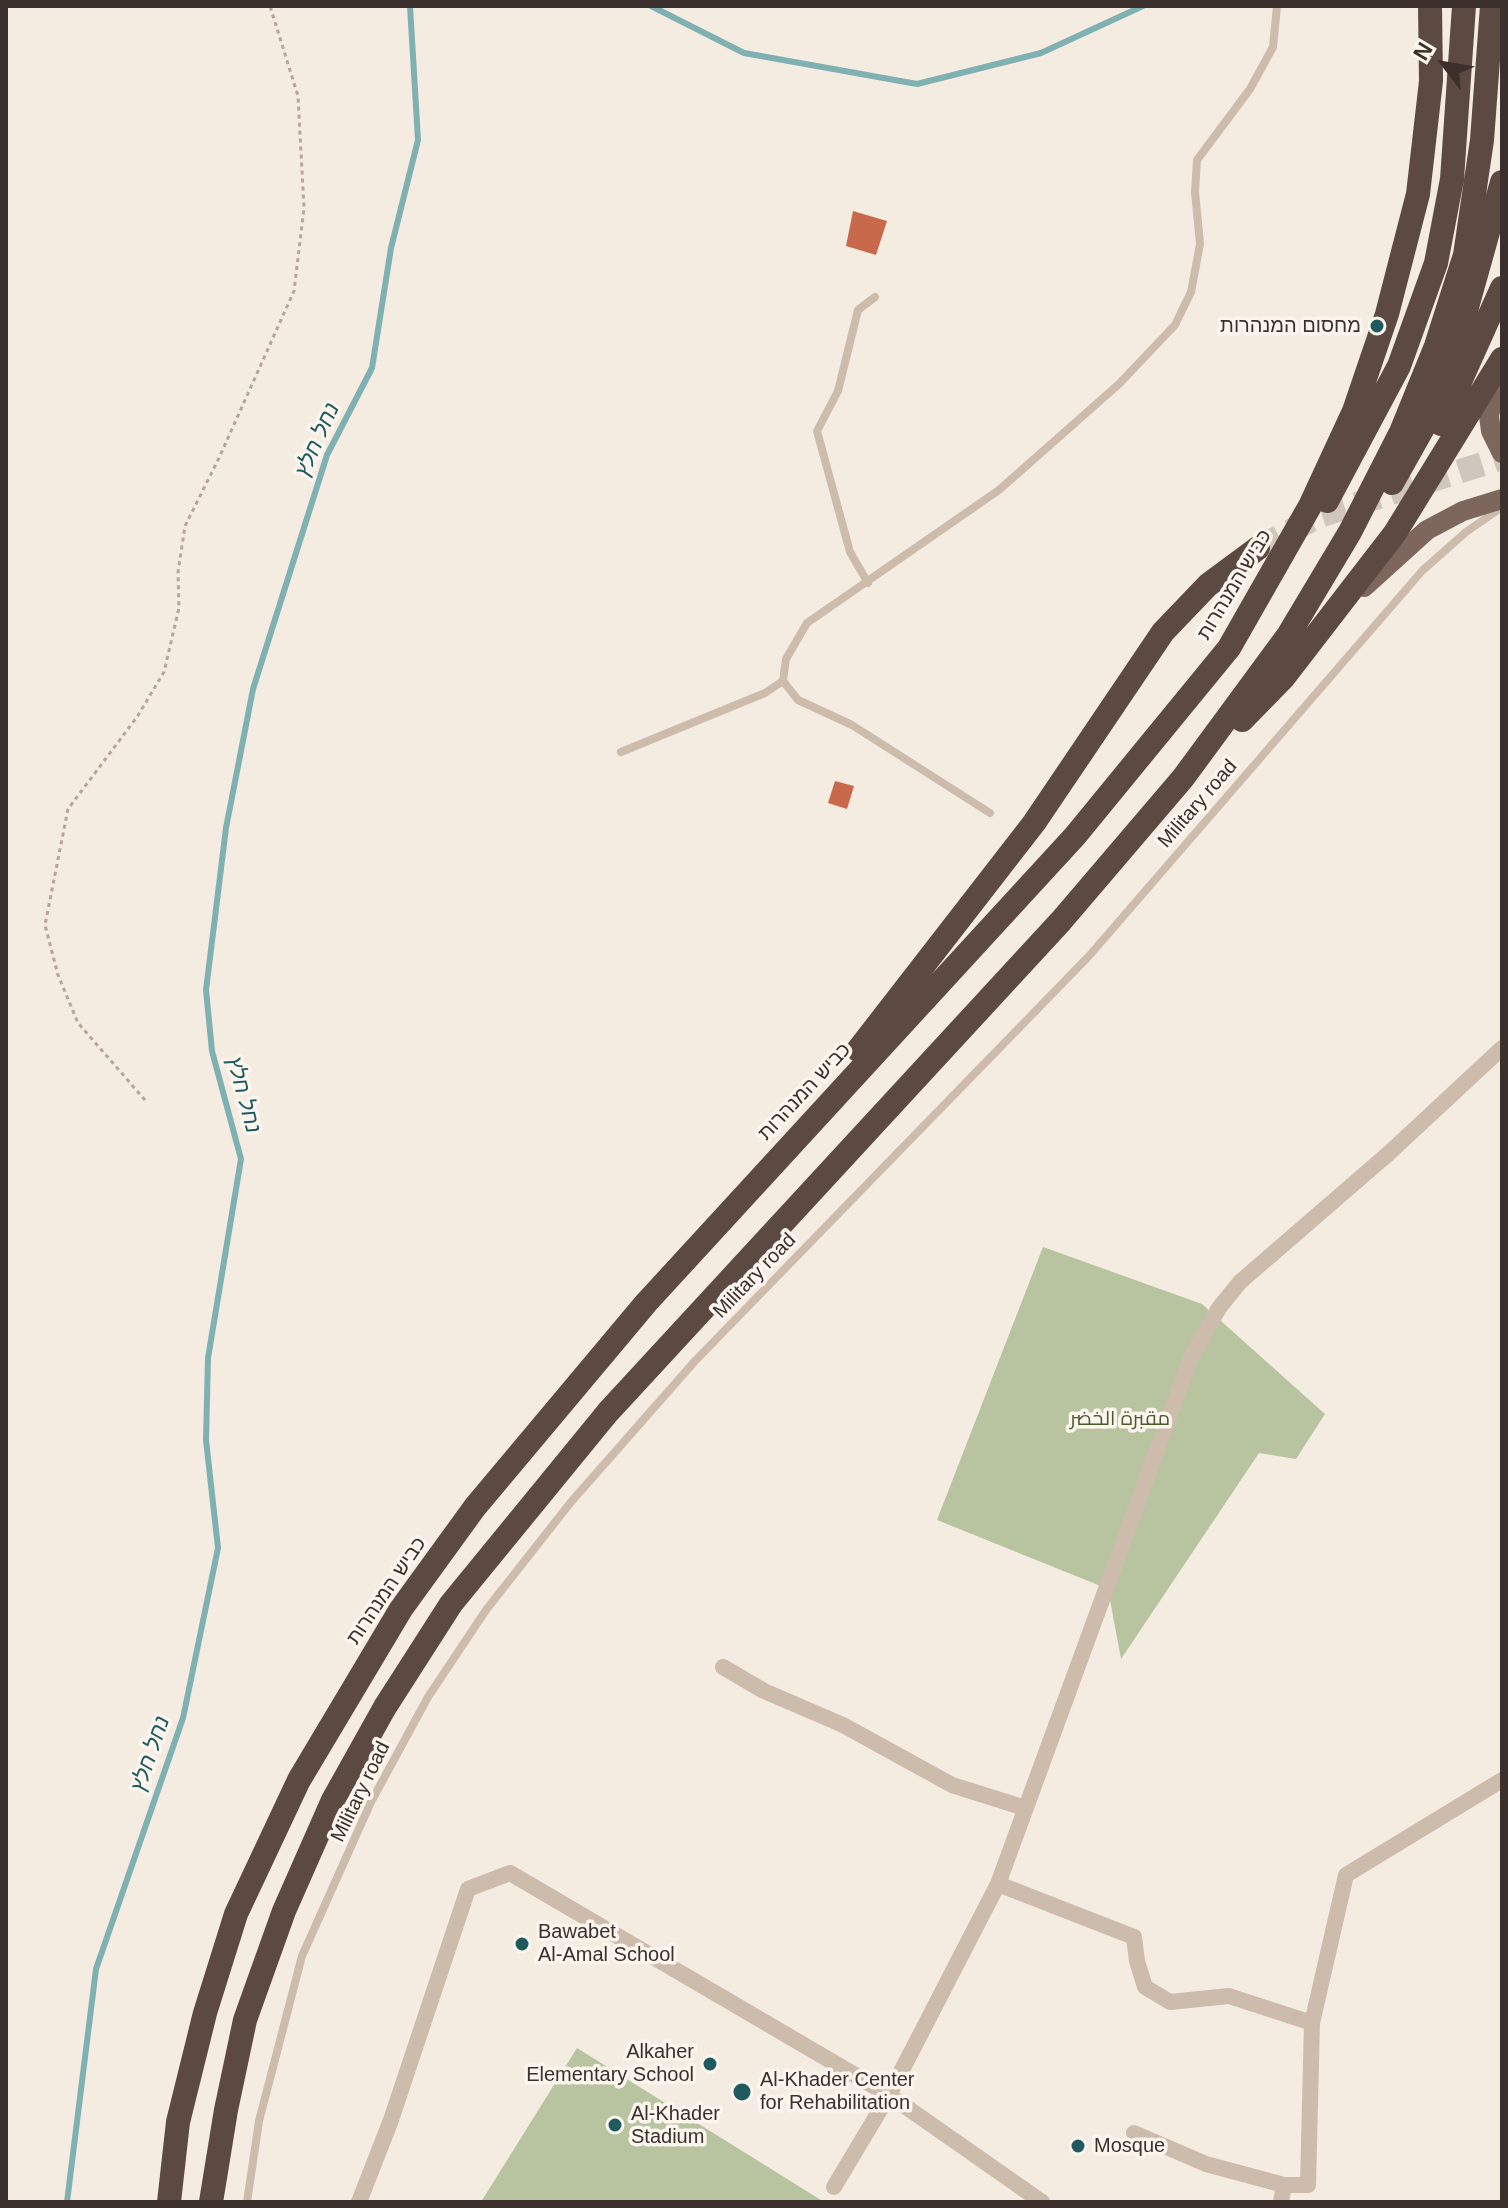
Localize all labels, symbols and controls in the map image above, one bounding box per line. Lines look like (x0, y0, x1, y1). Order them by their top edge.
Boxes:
north arrow (1404, 24, 1484, 104)
text: N (1408, 38, 1438, 65)
place label: מחסום המנהרות (1220, 314, 1361, 338)
marker: מחסום המנהרות (1368, 317, 1386, 335)
water label: נחל חלץ (290, 399, 346, 481)
street label: כביש המנהרות (1193, 526, 1277, 644)
street label: Military road (1153, 755, 1243, 853)
street label: כביש המנהרות (754, 1038, 856, 1146)
water label: נחל חלץ (220, 1054, 266, 1136)
street label: Military road (709, 1228, 801, 1324)
park label: مقبرة الخضر (1070, 1407, 1170, 1431)
street label: כביש המנהרות (342, 1533, 432, 1649)
water label: נחל חלץ (126, 1713, 176, 1795)
street label: Military road (326, 1738, 396, 1846)
place label: Bawabet Al-Amal School (538, 1920, 675, 1967)
marker: Bawabet Al-Amal School (513, 1935, 531, 1953)
place label: Alkaher Elementary School (526, 2040, 694, 2087)
marker: Alkaher Elementary School (701, 2055, 719, 2073)
place label: Al-Khader Center for Rehabilitation (760, 2068, 915, 2115)
marker: Al-Khader Center for Rehabilitation (731, 2081, 753, 2103)
place label: Al-Khader Stadium (631, 2102, 720, 2149)
marker: Al-Khader Stadium (606, 2116, 624, 2134)
place label: Mosque (1094, 2134, 1165, 2158)
marker: Mosque (1069, 2137, 1087, 2155)

